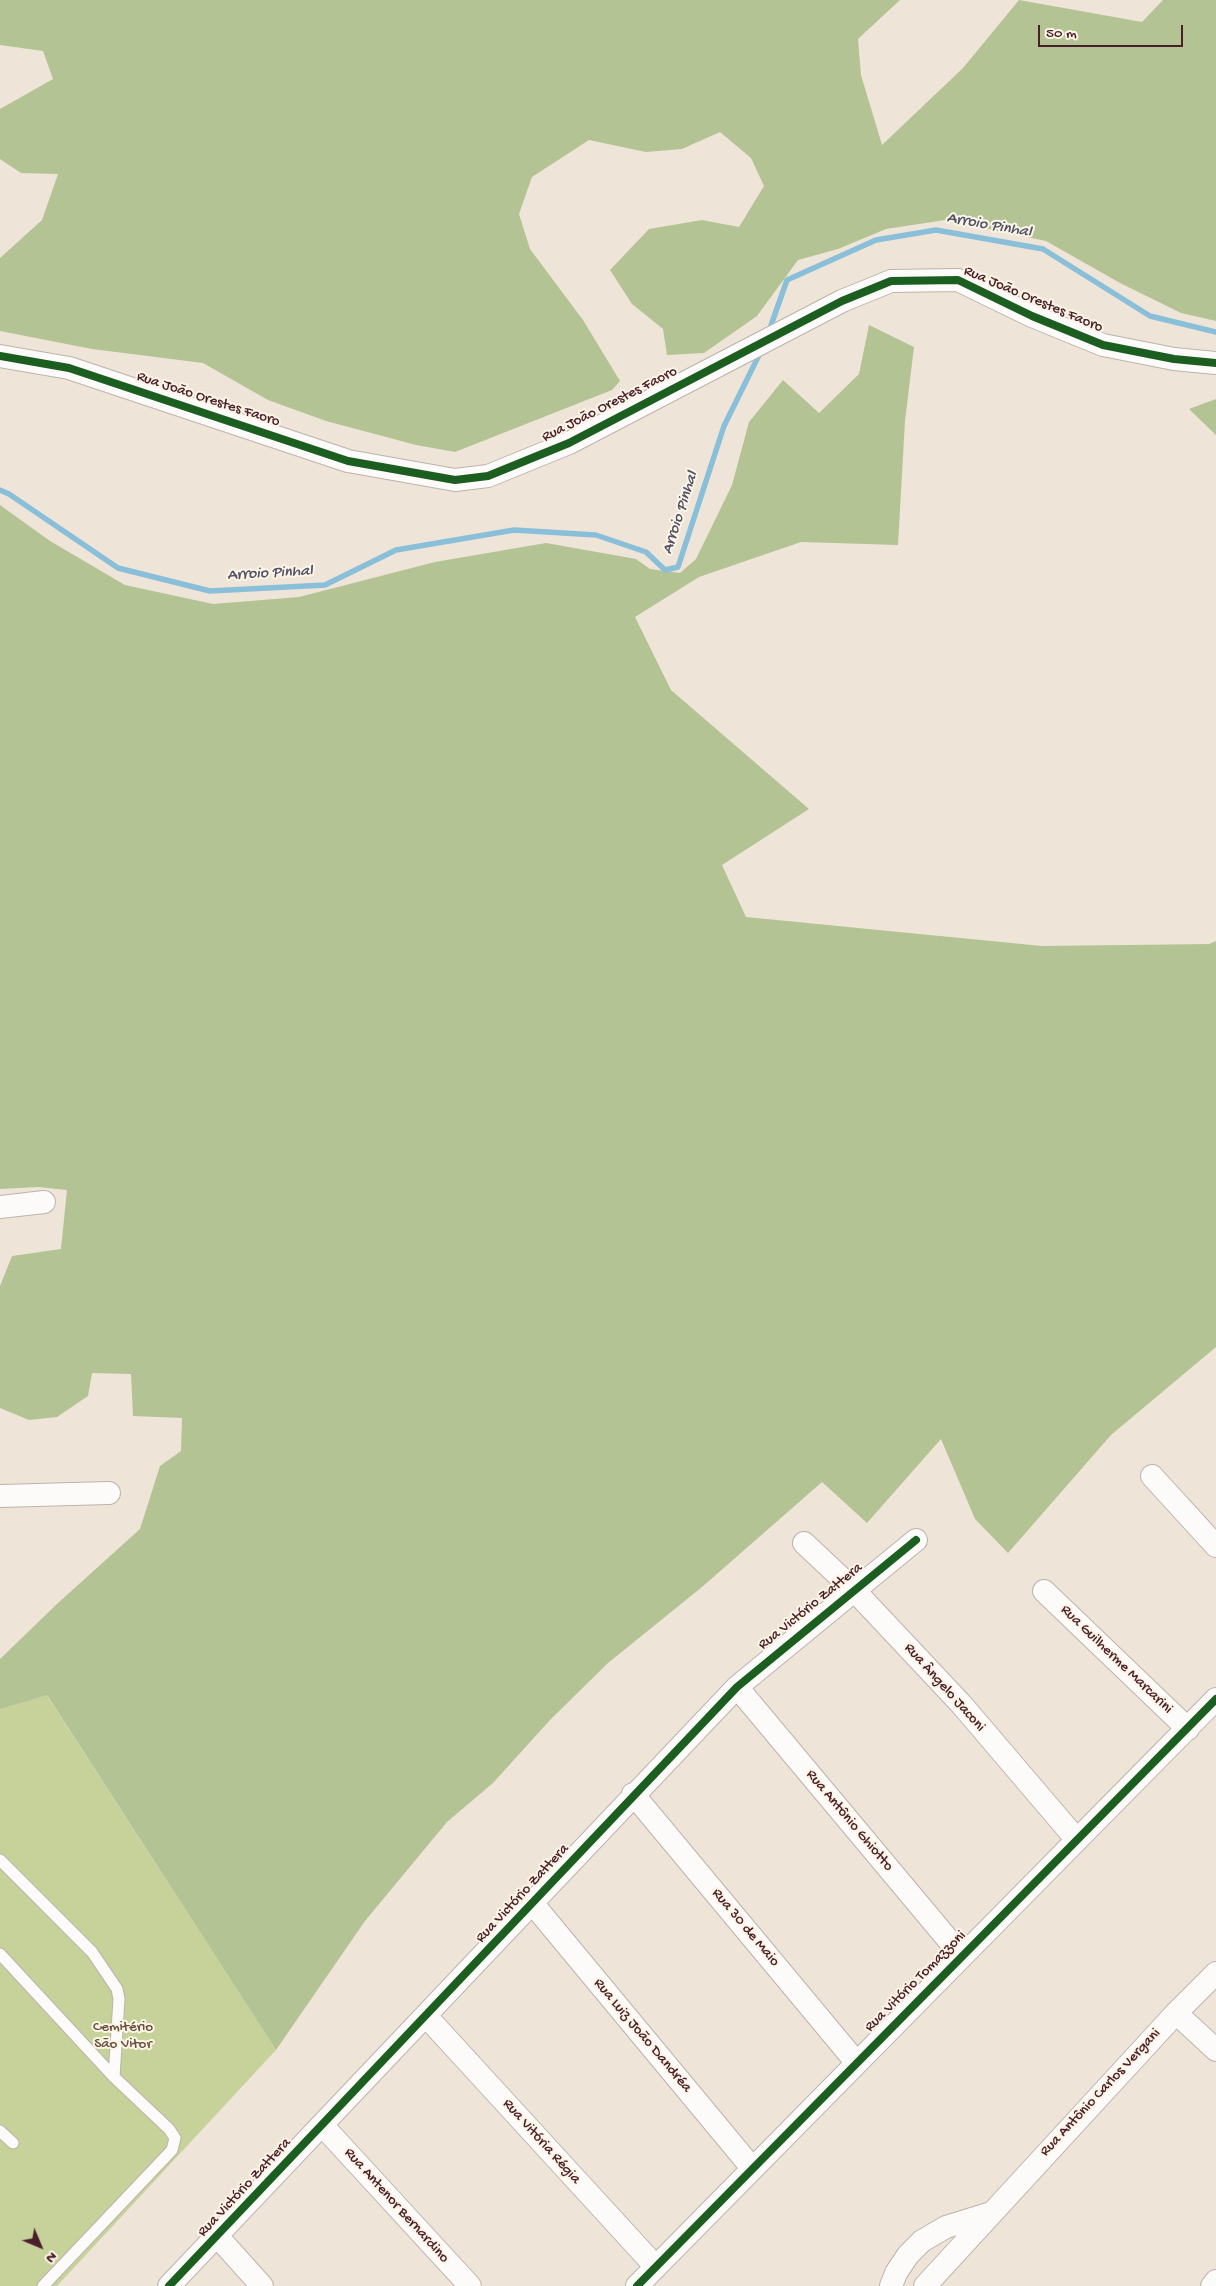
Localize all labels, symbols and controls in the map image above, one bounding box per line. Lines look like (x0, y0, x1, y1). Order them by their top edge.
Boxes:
scale bar (1041, 15, 1186, 47)
text: 50 m (1046, 25, 1077, 43)
water label: Arroio Pinhal (945, 209, 1033, 243)
street label: Rua João Orestes Faoro (961, 262, 1105, 338)
street label: Rua João Orestes Faoro (539, 363, 681, 447)
street label: Rua João Orestes Faoro (134, 368, 282, 432)
water label: Arroio Pinhal (659, 469, 703, 557)
water label: Arroio Pinhal (227, 562, 313, 586)
street label: Rua Victório Zattera (755, 1559, 867, 1655)
street label: Rua Guilherme Marcarini (1056, 1602, 1176, 1718)
street label: Rua Ângelo Jaconi (899, 1640, 989, 1736)
street label: Rua Antônio Ghiotto (801, 1767, 897, 1875)
street label: Rua Victório Zattera (472, 1841, 574, 1947)
street label: Rua 30 de Maio (707, 1885, 783, 1971)
street label: Rua Vitório Tomazzoni (862, 1928, 970, 2036)
street label: Rua Luiz João Dandréa (589, 1975, 695, 2097)
park label: Cemitério São Vitor (93, 2019, 153, 2054)
street label: Rua Antônio Carlos Vergani (1037, 2025, 1165, 2161)
street label: Rua Vitória Régia (498, 2096, 584, 2188)
street label: Rua Victório Zattera (194, 2135, 296, 2241)
street label: Rua Antenor Bernardino (340, 2145, 452, 2267)
north arrow (15, 2221, 65, 2271)
text: N (42, 2248, 60, 2266)

